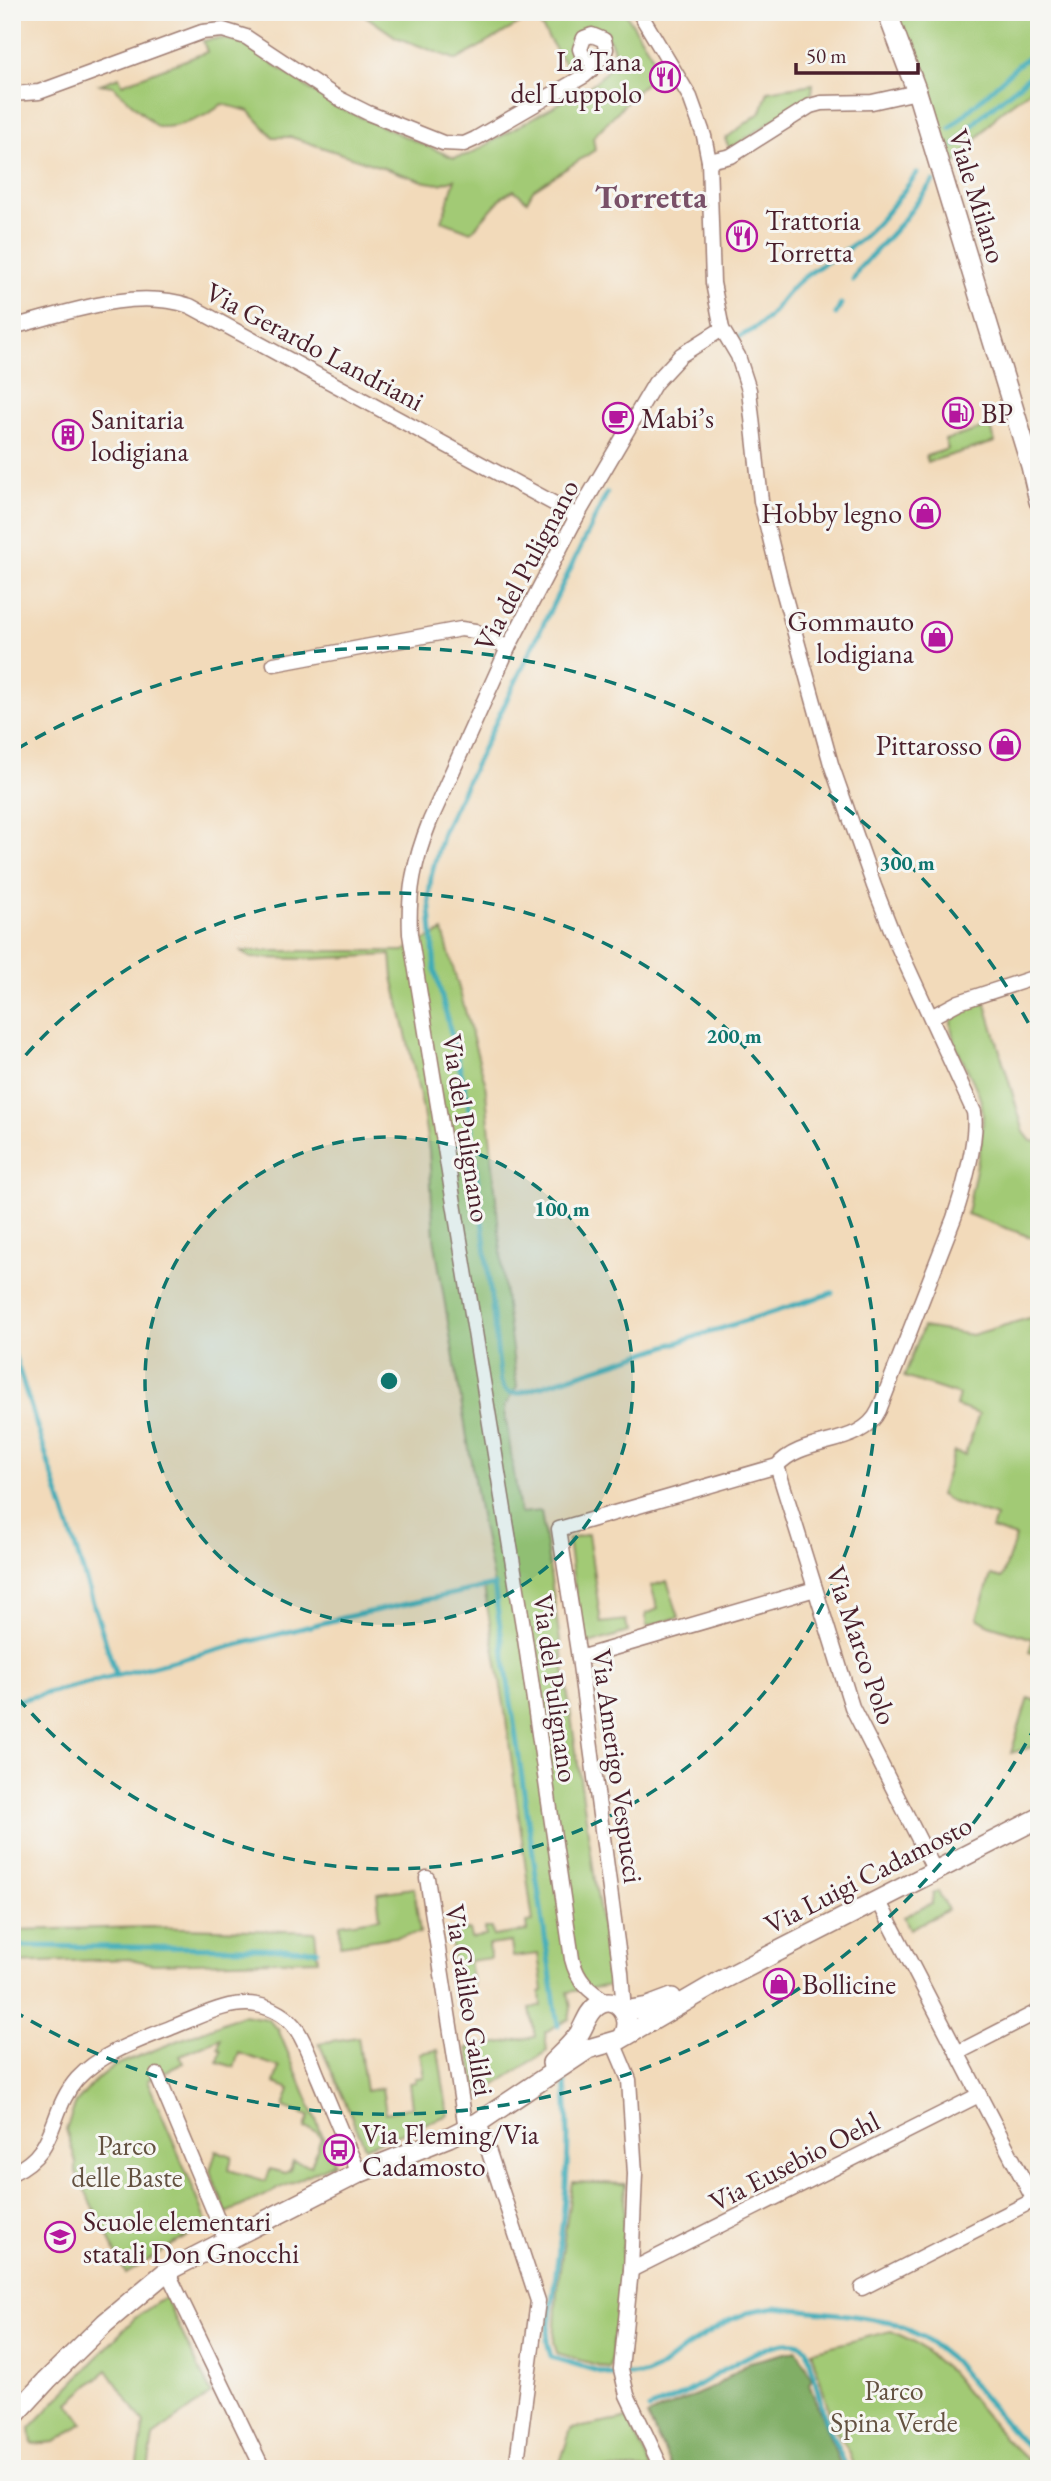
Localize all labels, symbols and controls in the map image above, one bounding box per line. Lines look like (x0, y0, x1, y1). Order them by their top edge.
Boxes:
scale bar (796, 32, 918, 76)
text: 50 m (806, 42, 847, 69)
place label: La Tana del Luppolo (510, 43, 643, 111)
restaurant icon: La Tana del Luppolo (648, 60, 682, 94)
street label: Viale Milano (941, 125, 1015, 267)
district label: Torretta (595, 176, 708, 218)
place label: Trattoria Torretta (765, 202, 861, 270)
restaurant icon: Trattoria Torretta (725, 219, 759, 253)
street label: Via Gerardo Landriani (200, 273, 431, 419)
place label: BP (981, 395, 1013, 431)
fuel station icon: BP (941, 396, 975, 430)
place label: Mabi’s (641, 400, 714, 436)
place label: Sanitaria lodigiana (91, 401, 190, 469)
cafe icon: Mabi’s (601, 401, 635, 435)
building icon: Sanitaria lodigiana (51, 418, 85, 452)
street label: Via del Pulignano (466, 473, 586, 657)
place label: Hobby legno (761, 495, 902, 531)
shop icon: Hobby legno (908, 496, 942, 530)
place label: Gommauto lodigiana (788, 603, 915, 671)
shop icon: Gommauto lodigiana (920, 620, 954, 654)
place label: Pittarosso (876, 727, 982, 763)
shop icon: Pittarosso (988, 728, 1022, 762)
text: 300 m (879, 849, 935, 876)
text: 200 m (706, 1022, 762, 1049)
street label: Via del Pulignano (434, 1031, 500, 1225)
text: 100 m (534, 1195, 590, 1222)
centre of rings (377, 1369, 401, 1393)
street label: Via Marco Polo (818, 1561, 906, 1729)
street label: Via del Pulignano (525, 1591, 587, 1785)
street label: Via Amerigo Vespucci (584, 1647, 652, 1886)
street label: Via Luigi Cadamosto (758, 1806, 978, 1942)
street label: Via Galileo Galilei (437, 1902, 503, 2099)
place label: Bollicine (802, 1966, 896, 2002)
shop icon: Bollicine (762, 1967, 796, 2001)
street label: Via Eusebio Oehl (703, 2102, 886, 2219)
place label: Via Fleming/Via Cadamosto (362, 2116, 540, 2184)
park label: Parco delle Baste (71, 2127, 183, 2195)
bus stop icon: Via Fleming/Via Cadamosto (322, 2133, 356, 2167)
place label: Scuole elementari statali Don Gnocchi (83, 2203, 299, 2271)
school or university icon: Scuole elementari statali Don Gnocchi (43, 2220, 77, 2254)
park label: Parco Spina Verde (830, 2372, 958, 2440)

